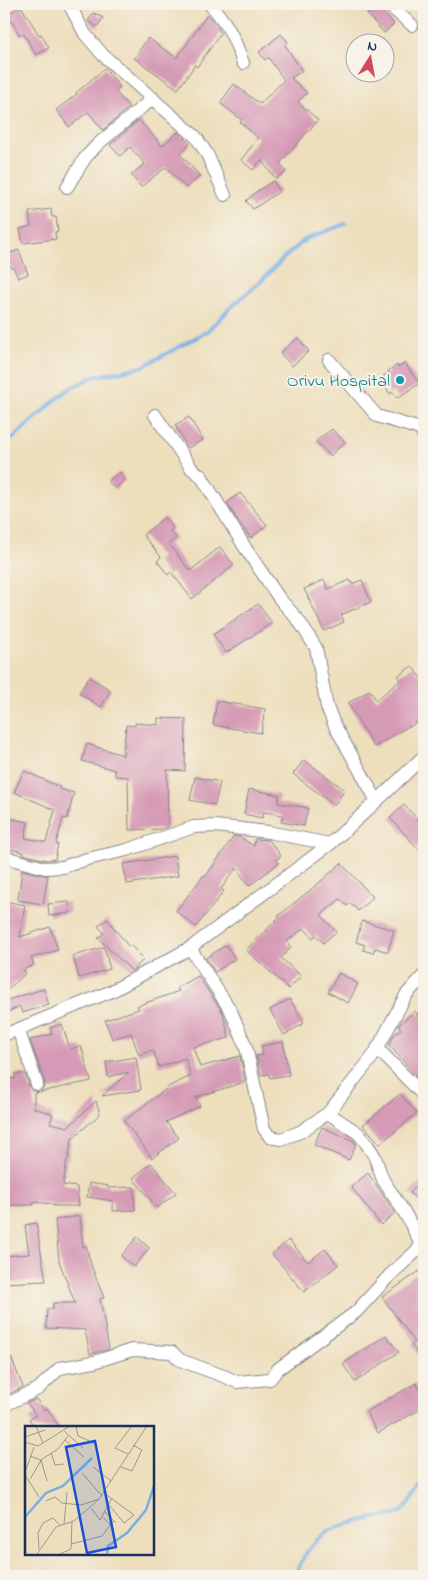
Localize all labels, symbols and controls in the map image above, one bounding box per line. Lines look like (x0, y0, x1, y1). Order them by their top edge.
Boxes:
north arrow (346, 32, 396, 82)
text: N (366, 36, 379, 58)
place label: Orivu Hospital (287, 369, 390, 395)
marker: Orivu Hospital (394, 374, 406, 386)
inset map (25, 1426, 154, 1555)

